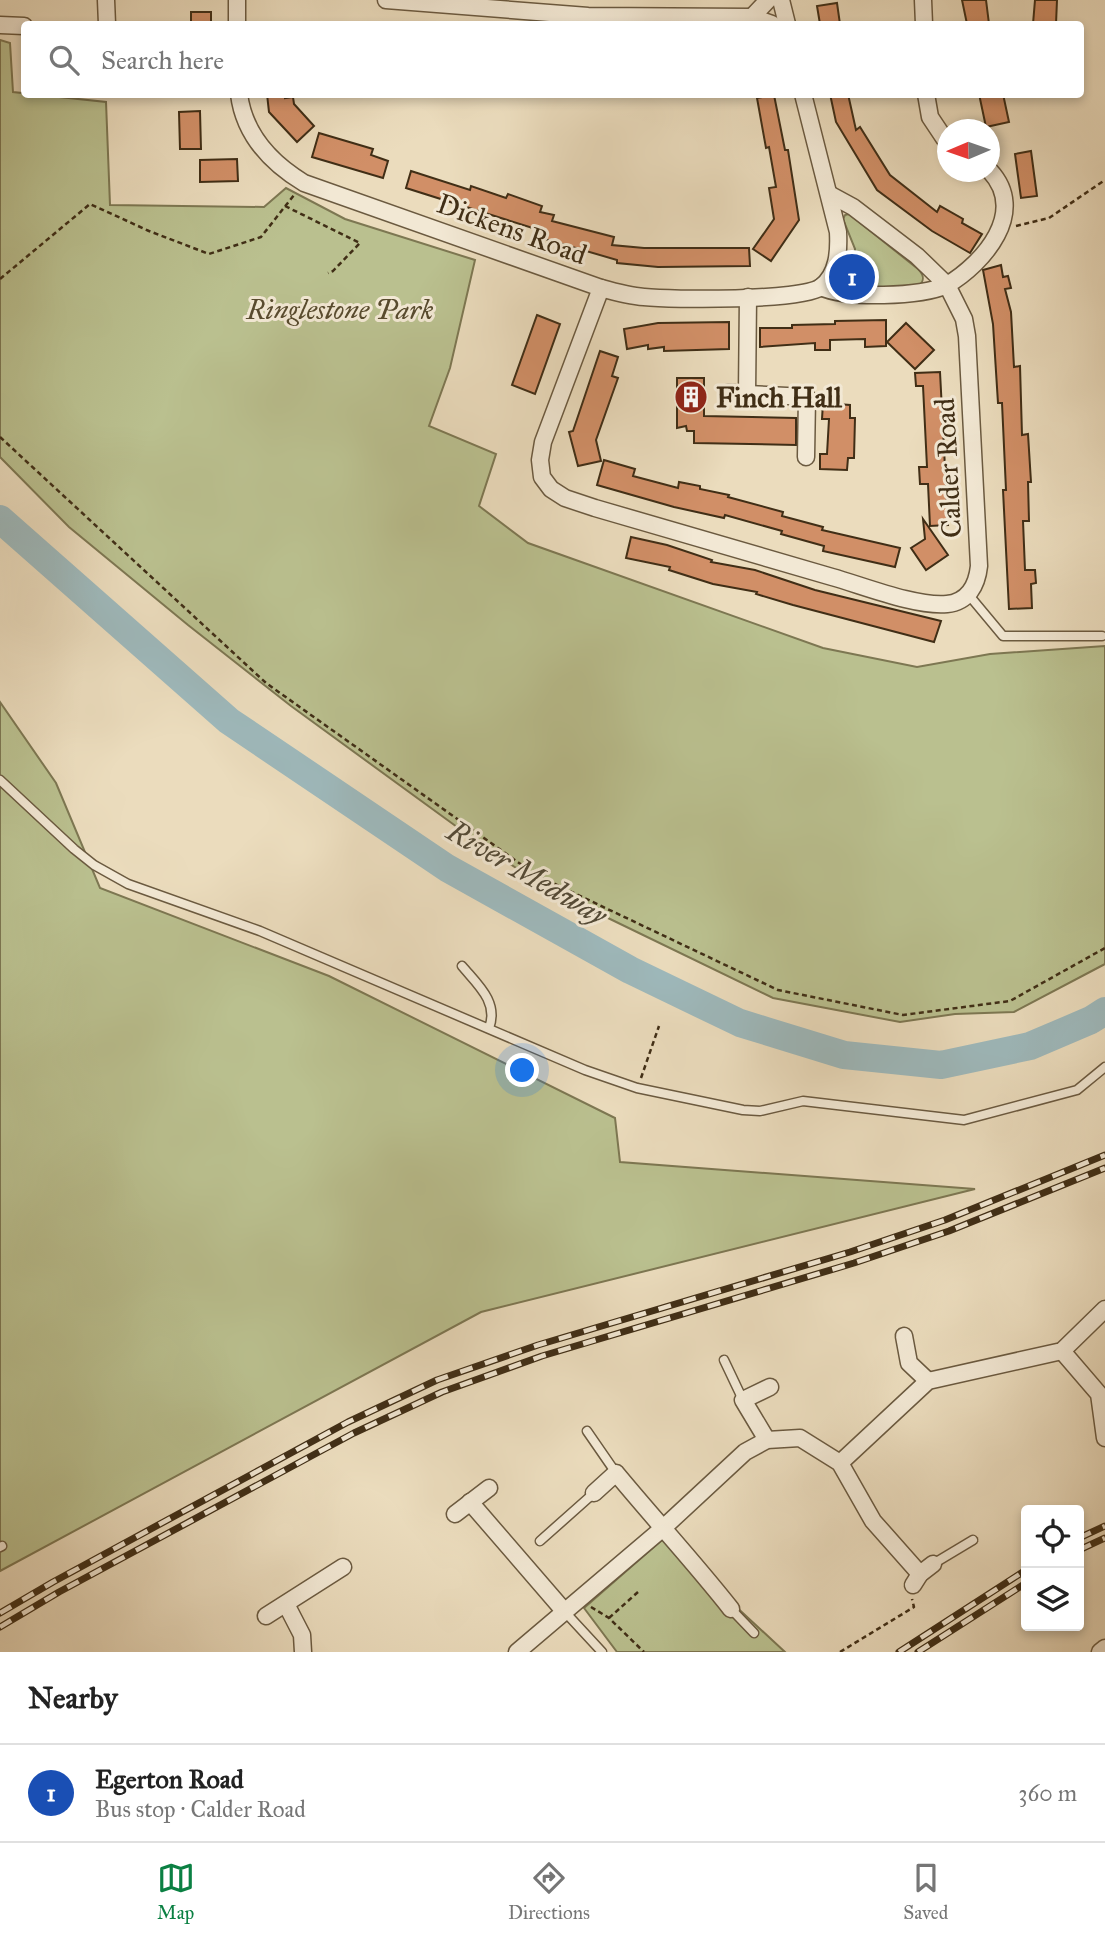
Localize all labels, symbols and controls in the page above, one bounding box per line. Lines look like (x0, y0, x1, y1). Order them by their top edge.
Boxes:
search box (21, 21, 1084, 98)
icon: search (45, 41, 83, 79)
text: Search here (101, 44, 224, 76)
north arrow (937, 119, 1000, 182)
street label: Dickens Road (432, 186, 592, 272)
pin: 1 (829, 251, 875, 303)
park label: Ringlestone Park (246, 292, 434, 327)
building icon: Finch Hall (672, 378, 710, 416)
place label: Finch Hall (716, 380, 842, 415)
street label: Calder Road (927, 397, 969, 539)
water label: River Medway (440, 812, 615, 934)
your location (505, 1053, 539, 1087)
map controls (1021, 1505, 1084, 1631)
button: locate (1021, 1505, 1084, 1568)
button: layers (1021, 1568, 1084, 1631)
text: Nearby (28, 1680, 118, 1716)
text: Egerton Road (95, 1763, 244, 1795)
text: 1 (46, 1779, 56, 1807)
text: 360 m (1018, 1779, 1077, 1807)
text: Bus stop · Calder Road (95, 1795, 306, 1823)
tab: Map (157, 1859, 195, 1924)
tab: Directions (508, 1859, 590, 1924)
tab: Saved (903, 1859, 948, 1924)

